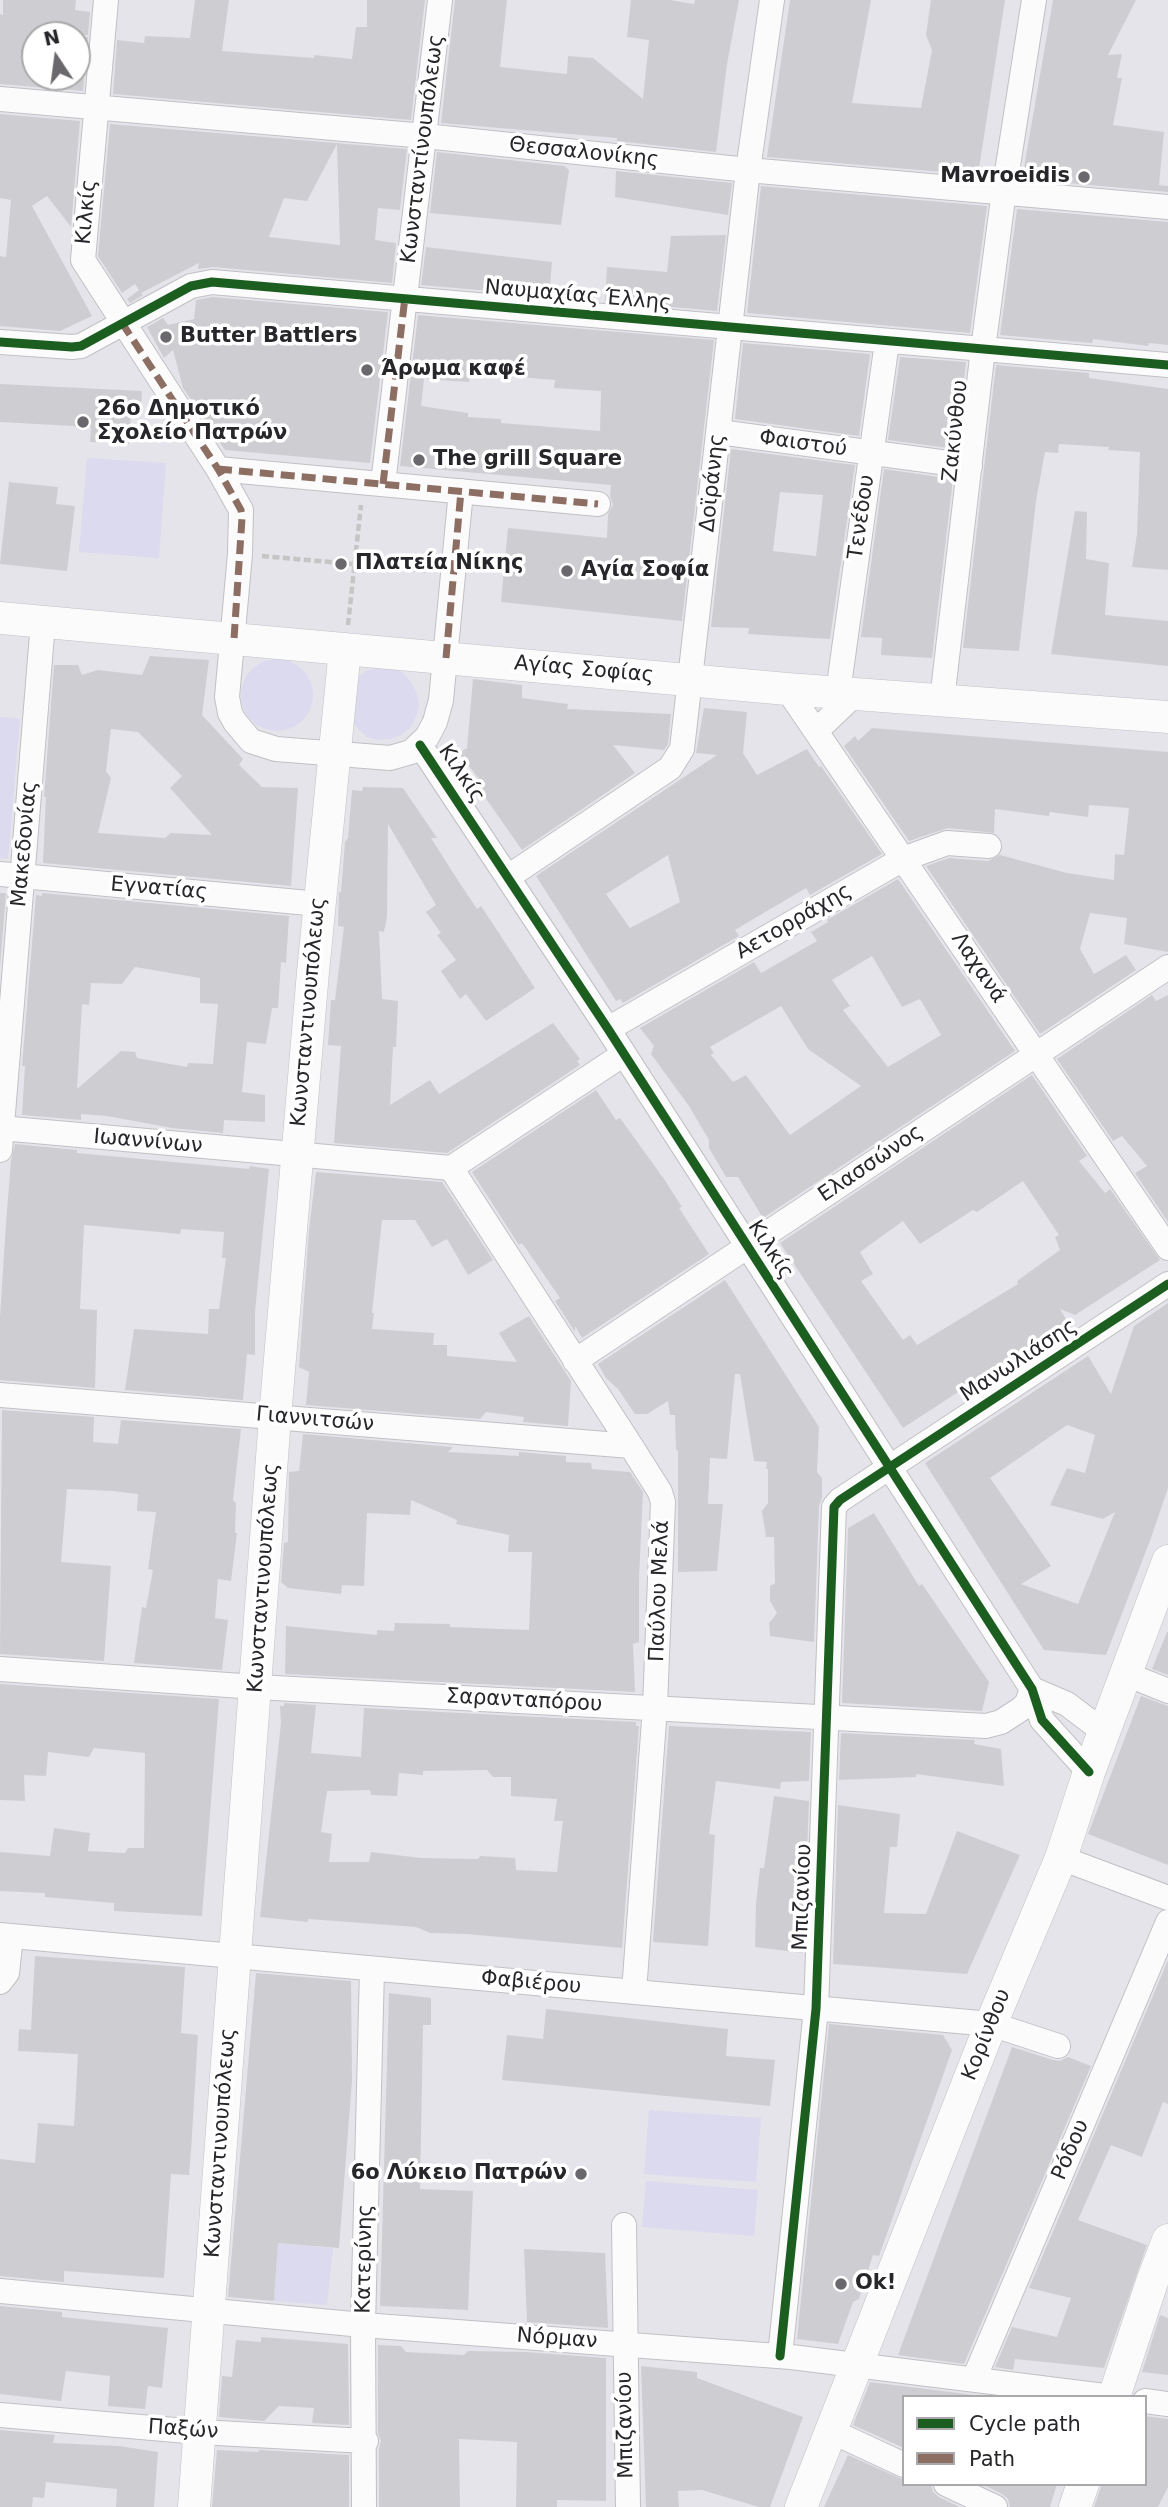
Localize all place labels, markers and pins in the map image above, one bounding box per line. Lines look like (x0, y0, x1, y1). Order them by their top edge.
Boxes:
place label: Mavroeidis (940, 164, 1070, 190)
marker: Mavroeidis (1076, 169, 1092, 185)
place label: Butter Battlers (180, 324, 357, 350)
marker: Butter Battlers (158, 329, 174, 345)
place label: Άρωμα καφέ (381, 357, 526, 383)
marker: Άρωμα καφέ (359, 362, 375, 378)
place label: 26ο Δημοτικό Σχολείο Πατρών (97, 397, 287, 447)
marker: 26ο Δημοτικό Σχολείο Πατρών (75, 414, 91, 430)
place label: The grill Square (433, 447, 622, 473)
marker: The grill Square (411, 452, 427, 468)
place label: Πλατεία Νίκης (355, 551, 523, 577)
marker: Πλατεία Νίκης (333, 556, 349, 572)
place label: Αγία Σοφία (581, 558, 709, 584)
marker: Αγία Σοφία (559, 563, 575, 579)
place label: 6ο Λύκειο Πατρών (351, 2161, 567, 2187)
marker: 6ο Λύκειο Πατρών (573, 2166, 589, 2182)
place label: Ok! (855, 2271, 896, 2297)
marker: Ok! (833, 2276, 849, 2292)

